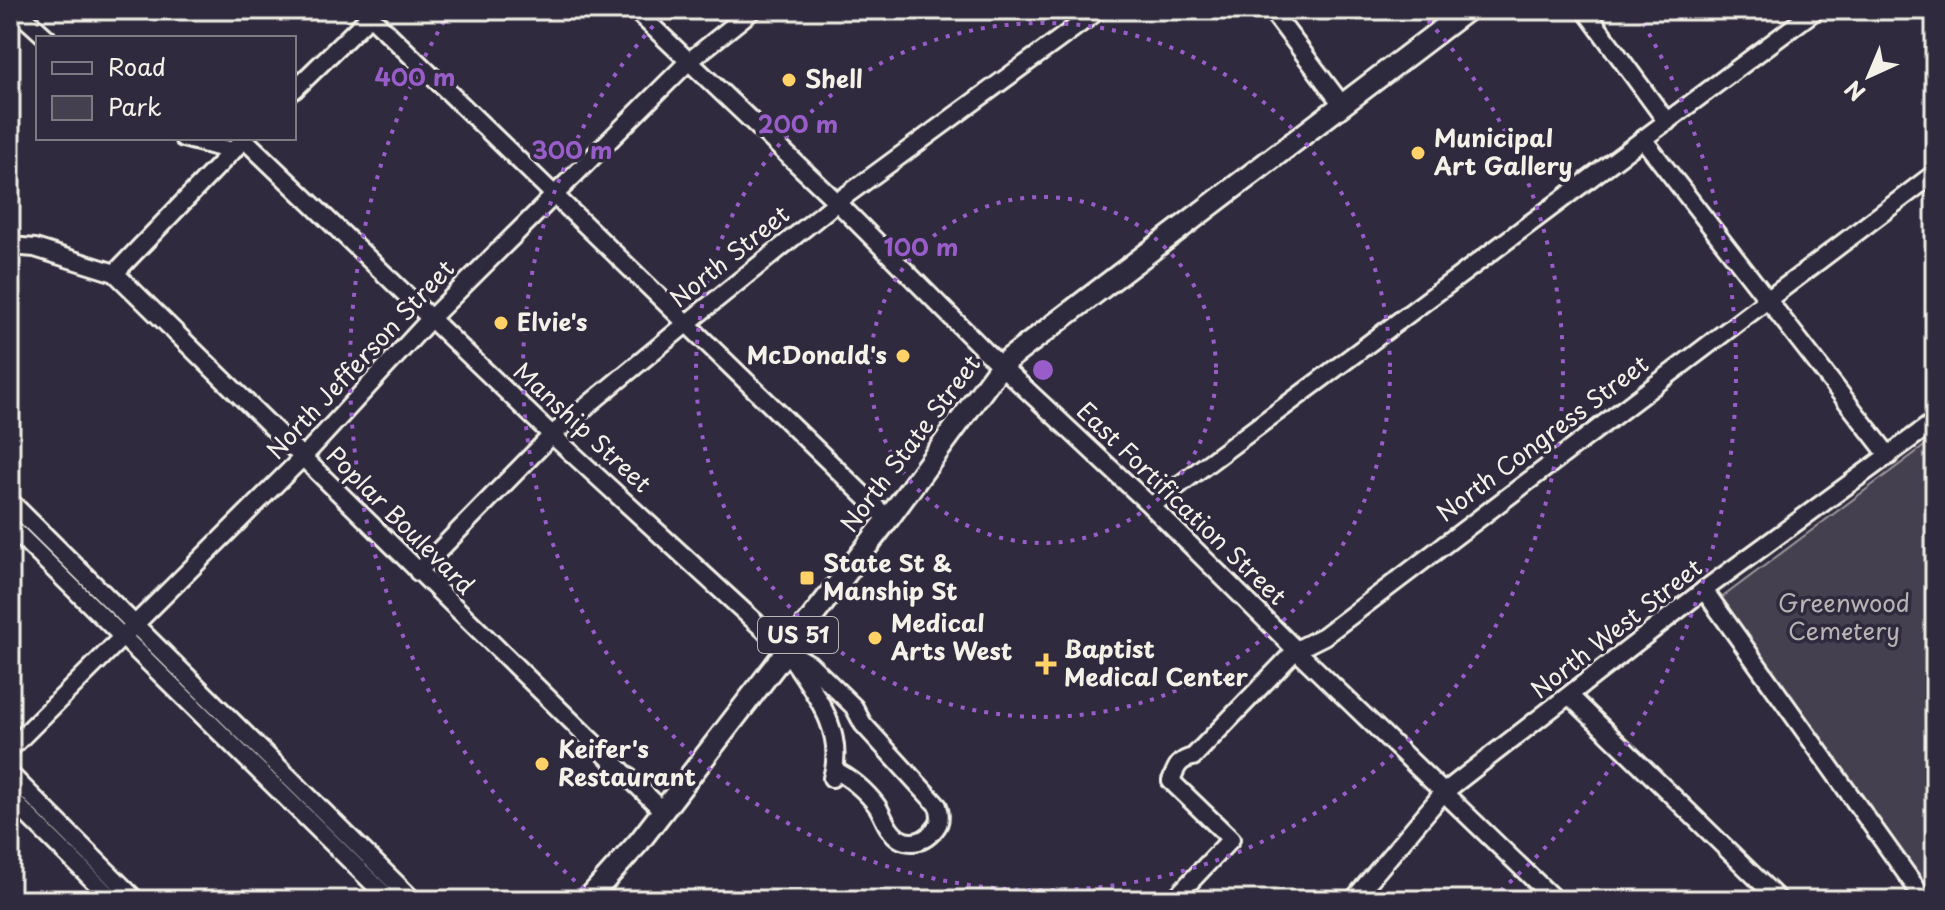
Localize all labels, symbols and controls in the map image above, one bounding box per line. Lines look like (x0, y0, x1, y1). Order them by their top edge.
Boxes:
legend (36, 36, 296, 140)
north arrow (1829, 36, 1909, 116)
text: Road (108, 48, 166, 84)
text: 400 m (374, 58, 456, 94)
place label: Shell (805, 60, 863, 96)
marker: Shell (780, 71, 798, 89)
text: N (1836, 74, 1872, 109)
text: Park (108, 88, 162, 124)
text: 200 m (758, 105, 838, 141)
place label: Municipal Art Gallery (1433, 119, 1573, 183)
text: 300 m (531, 131, 613, 167)
marker: Municipal Art Gallery (1409, 144, 1427, 162)
street label: North Street (661, 196, 797, 315)
text: 100 m (884, 228, 958, 264)
street label: North Jefferson Street (257, 251, 462, 466)
place label: Elvie's (517, 303, 587, 339)
marker: Elvie's (492, 314, 510, 332)
place label: McDonald's (747, 336, 887, 372)
street label: North Congress Street (1428, 345, 1656, 529)
street label: North State Street (831, 346, 988, 539)
marker: McDonald's (894, 347, 912, 365)
street label: Manship Street (506, 353, 661, 500)
centre of rings (1029, 356, 1057, 384)
street label: East Fortification Street (1069, 393, 1296, 613)
street label: Poplar Boulevard (319, 437, 484, 602)
place label: State St & Manship St (823, 544, 958, 608)
street label: North West Street (1522, 549, 1709, 706)
marker: State St & Manship St (798, 569, 816, 587)
park label: Greenwood Cemetery (1778, 584, 1910, 648)
place label: Medical Arts West (890, 604, 1012, 668)
road number: US 51 (758, 617, 838, 653)
marker: Medical Arts West (866, 629, 884, 647)
place label: Baptist Medical Center (1064, 630, 1249, 694)
marker: Baptist Medical Center (1035, 653, 1057, 675)
place label: Keifer's Restaurant (558, 730, 696, 794)
marker: Keifer's Restaurant (533, 755, 551, 773)

